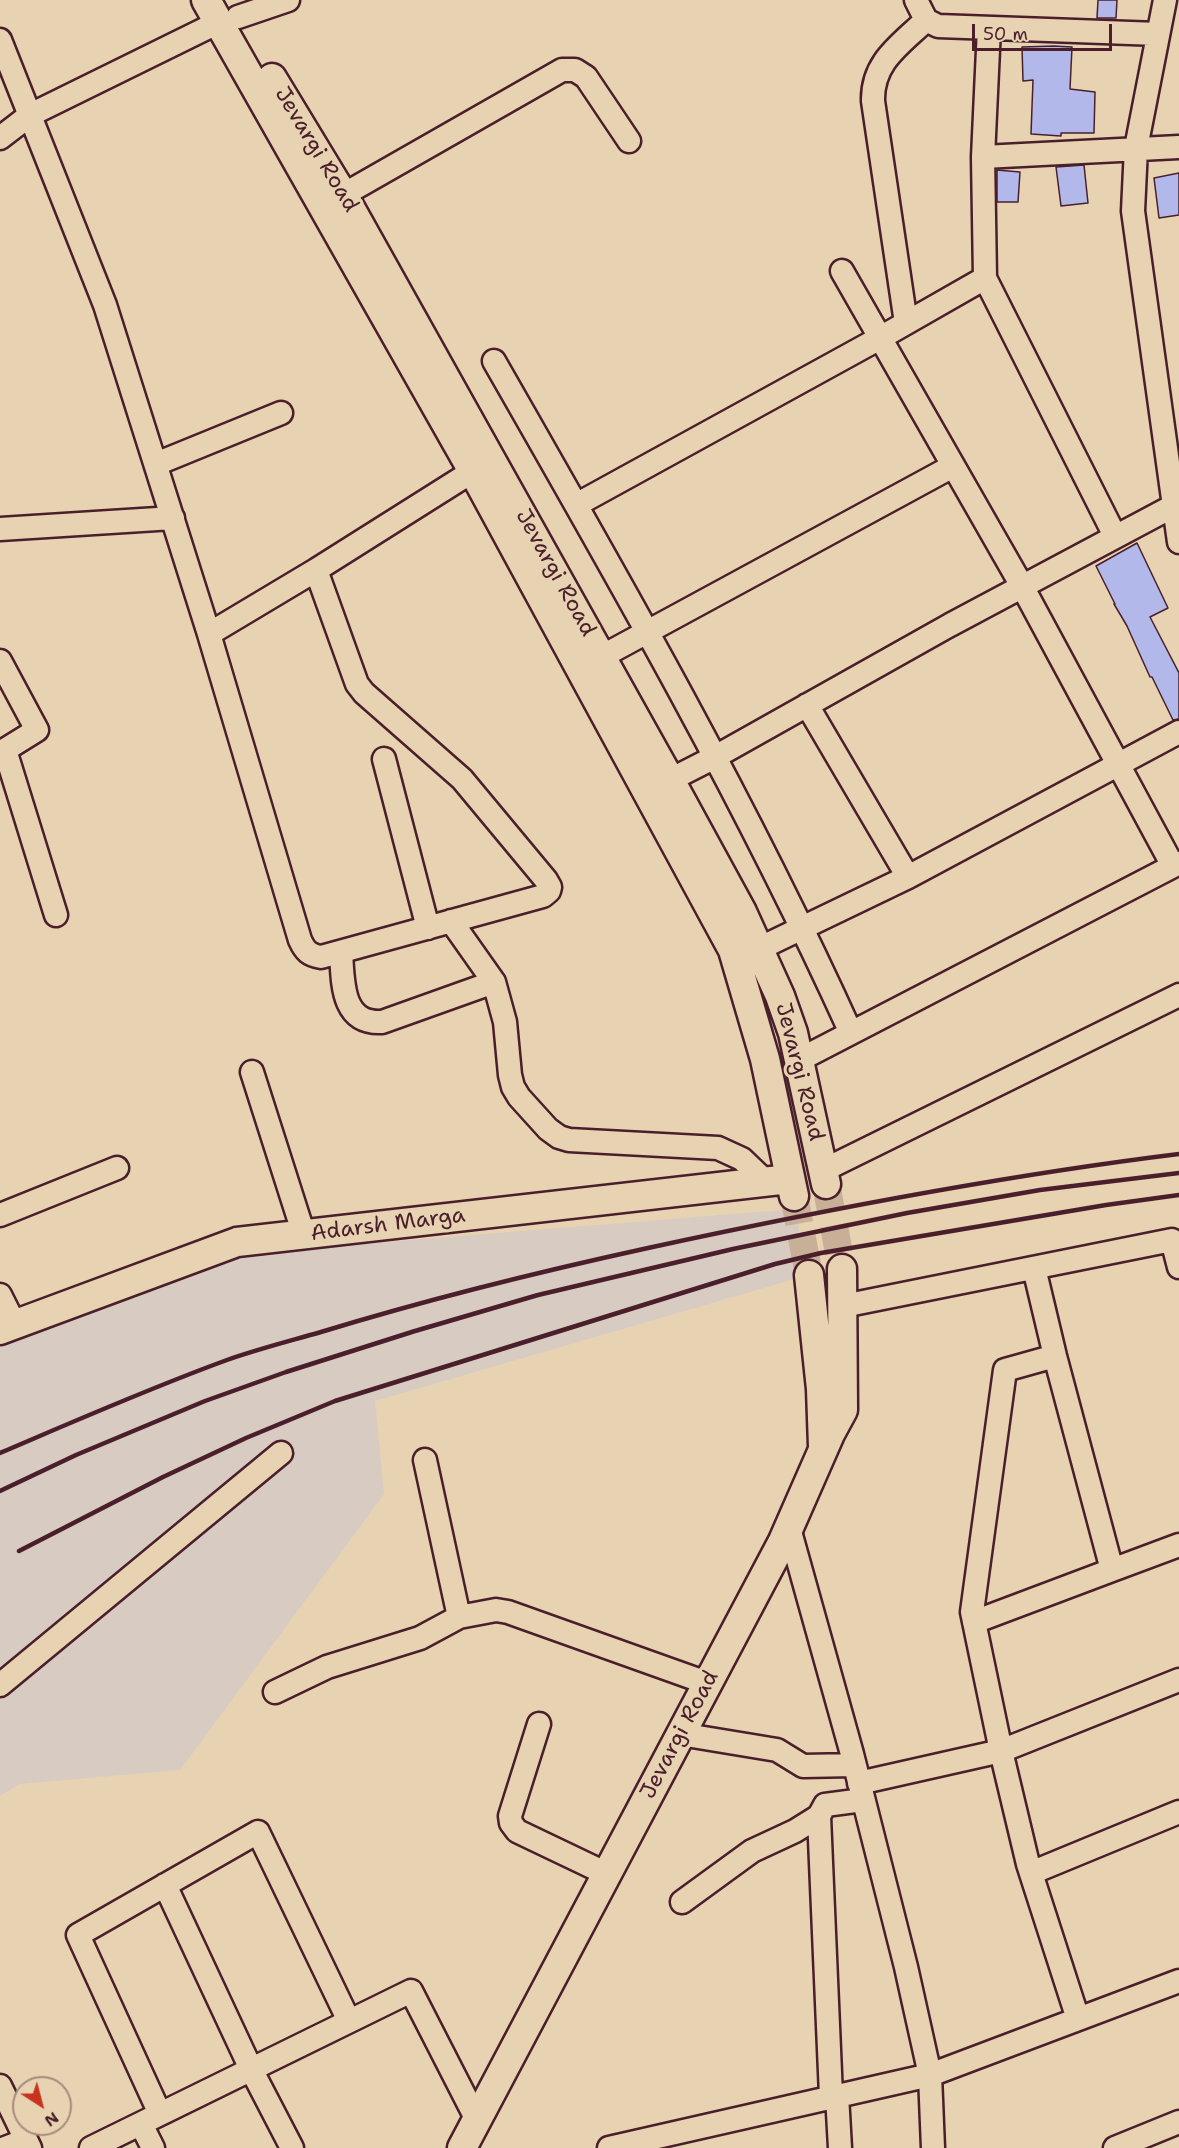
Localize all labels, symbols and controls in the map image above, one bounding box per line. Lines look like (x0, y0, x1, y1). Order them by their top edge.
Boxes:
scale bar (975, 12, 1114, 50)
text: 50 m (983, 22, 1028, 46)
street label: Jevargi Road (268, 83, 364, 217)
street label: Jevargi Road (509, 505, 601, 641)
street label: Jevargi Road (769, 1000, 829, 1144)
street label: Adarsh Marga (309, 1202, 467, 1248)
street label: Jevargi Road (635, 1666, 725, 1804)
north arrow (12, 2076, 72, 2136)
text: N (40, 2107, 63, 2132)

